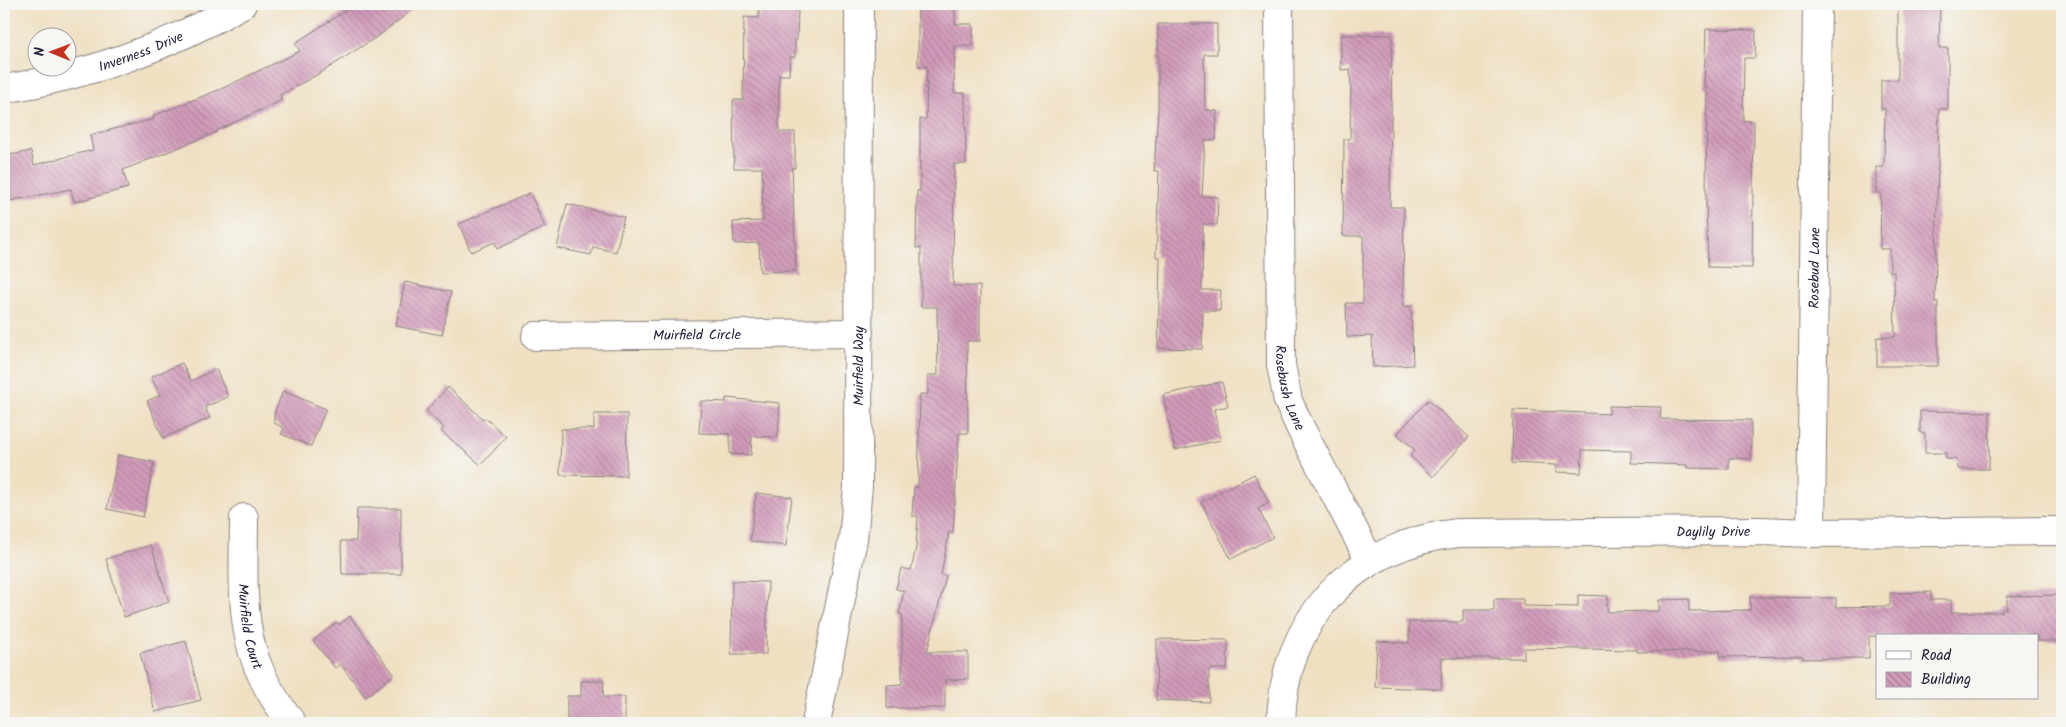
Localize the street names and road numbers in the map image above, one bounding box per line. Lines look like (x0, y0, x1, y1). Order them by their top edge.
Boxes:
street label: Inverness Drive (96, 26, 188, 78)
street label: Rosebud Lane (1804, 226, 1826, 309)
street label: Muirfield Circle (653, 324, 742, 347)
street label: Muirfield Way (848, 326, 870, 406)
street label: Rosebush Lane (1269, 345, 1310, 435)
street label: Daylily Drive (1676, 521, 1751, 544)
street label: Muirfield Court (232, 583, 268, 674)

